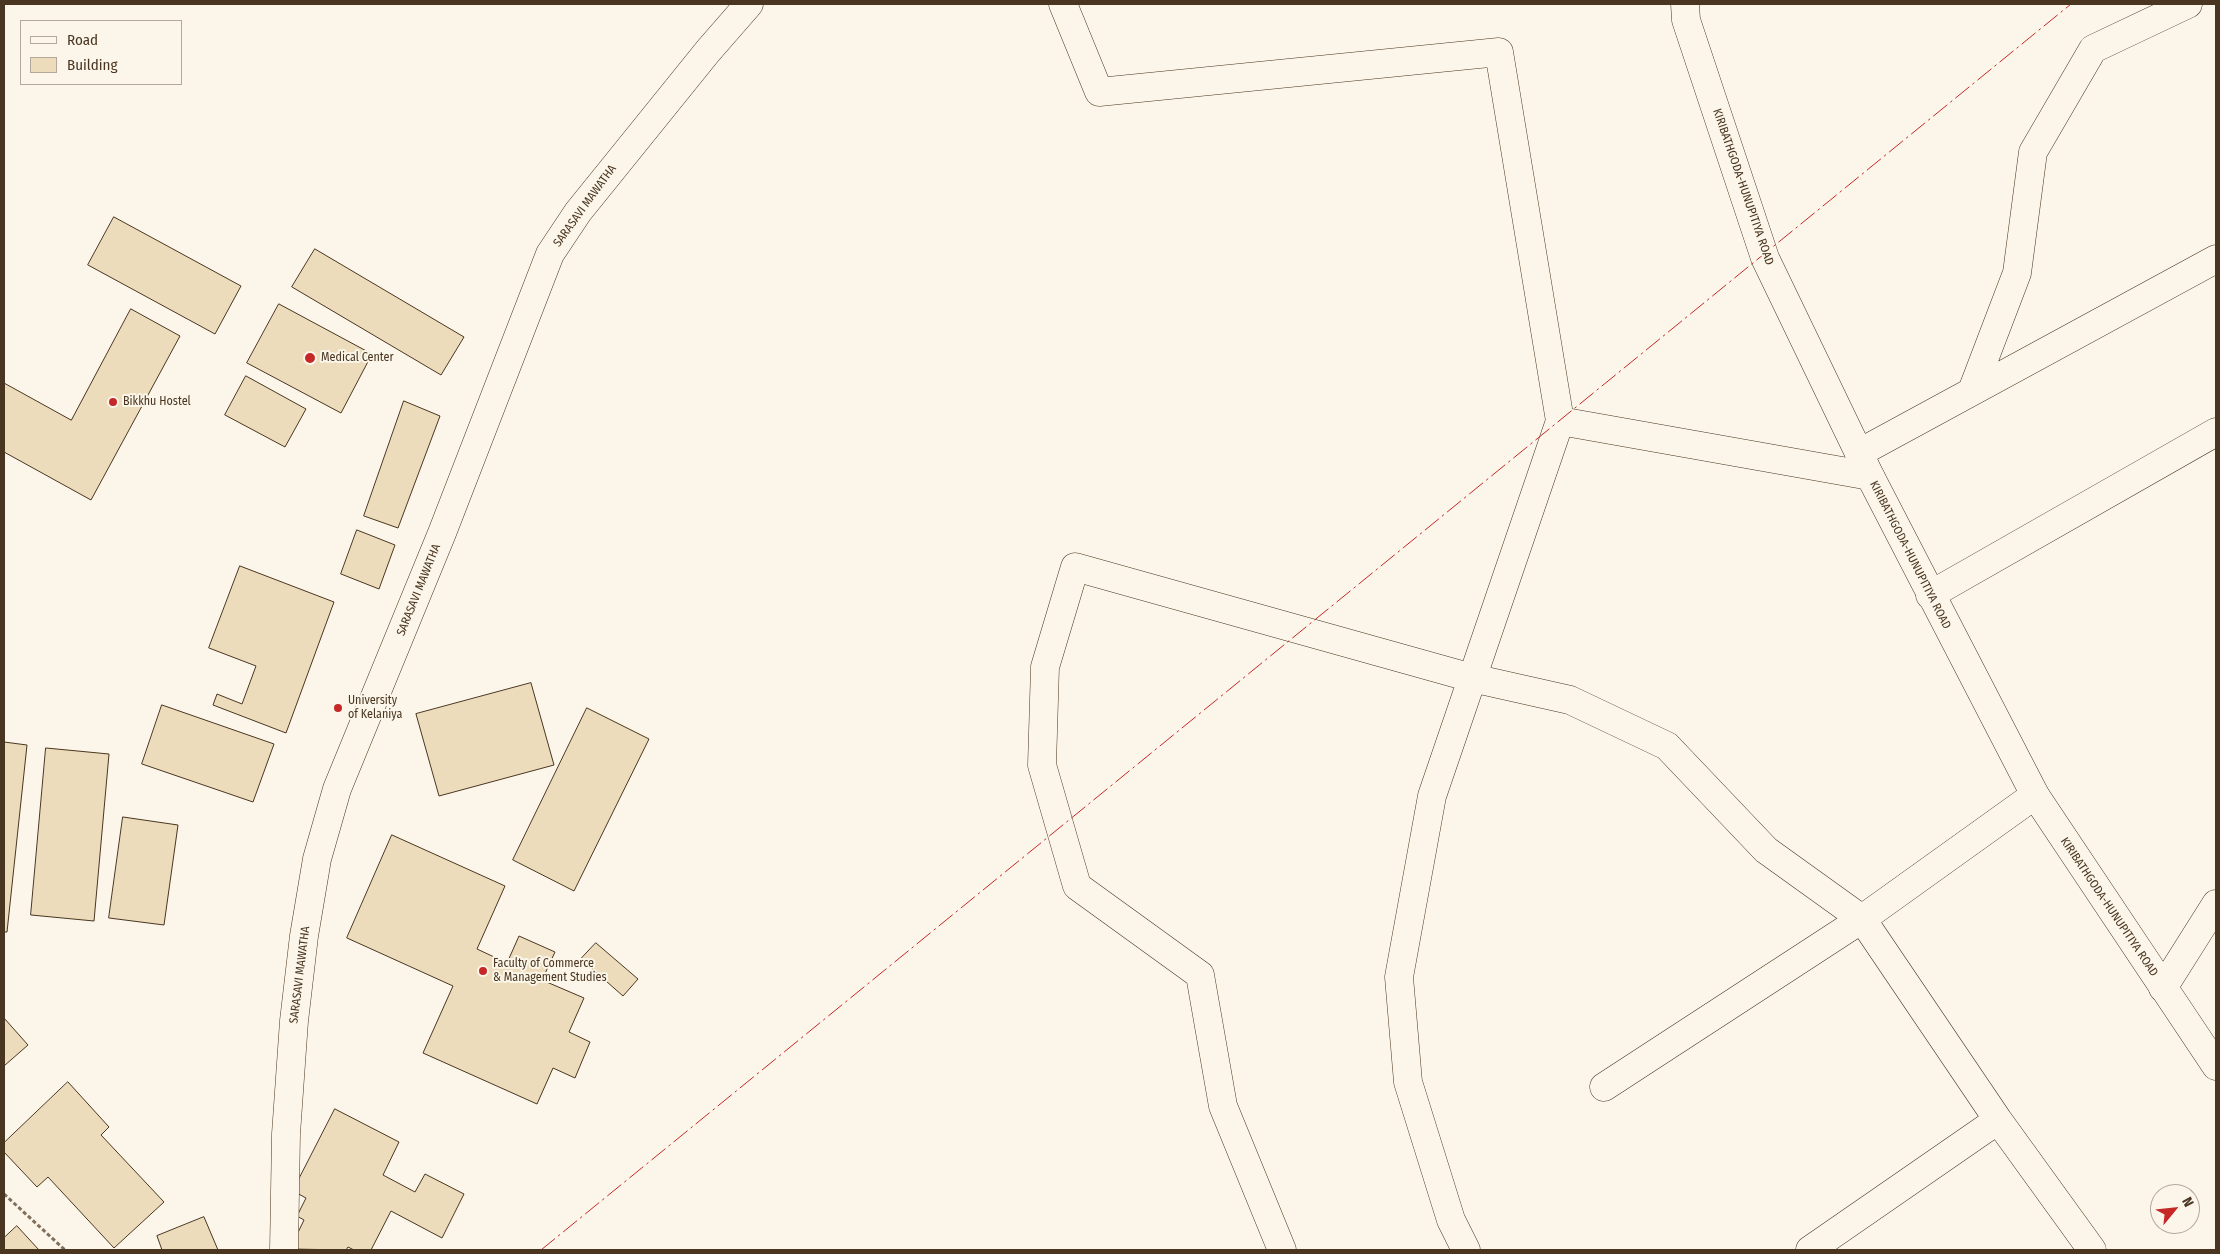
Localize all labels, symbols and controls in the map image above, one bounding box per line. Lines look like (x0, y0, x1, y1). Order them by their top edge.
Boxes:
legend (20, 20, 182, 85)
text: Road (67, 31, 98, 49)
text: Building (67, 56, 118, 74)
street label: KIRIBATHGODA-HUNUPITIYA ROAD (1709, 107, 1777, 267)
street label: SARASAVI MAWATHA (550, 162, 620, 250)
marker: Medical Center (303, 351, 317, 365)
place label: Medical Center (321, 351, 394, 365)
place label: Bikkhu Hostel (123, 395, 191, 409)
marker: Bikkhu Hostel (107, 396, 119, 408)
street label: KIRIBATHGODA-HUNUPITIYA ROAD (1866, 478, 1954, 632)
street label: SARASAVI MAWATHA (394, 542, 444, 638)
place label: University of Kelaniya (348, 694, 402, 722)
marker: University of Kelaniya (332, 702, 344, 714)
street label: KIRIBATHGODA-HUNUPITIYA ROAD (2057, 835, 2161, 979)
street label: SARASAVI MAWATHA (287, 926, 313, 1024)
place label: Faculty of Commerce & Management Studies (493, 957, 607, 985)
marker: Faculty of Commerce & Management Studies (477, 965, 489, 977)
north arrow (2150, 1184, 2200, 1234)
text: N (2178, 1194, 2197, 1210)

